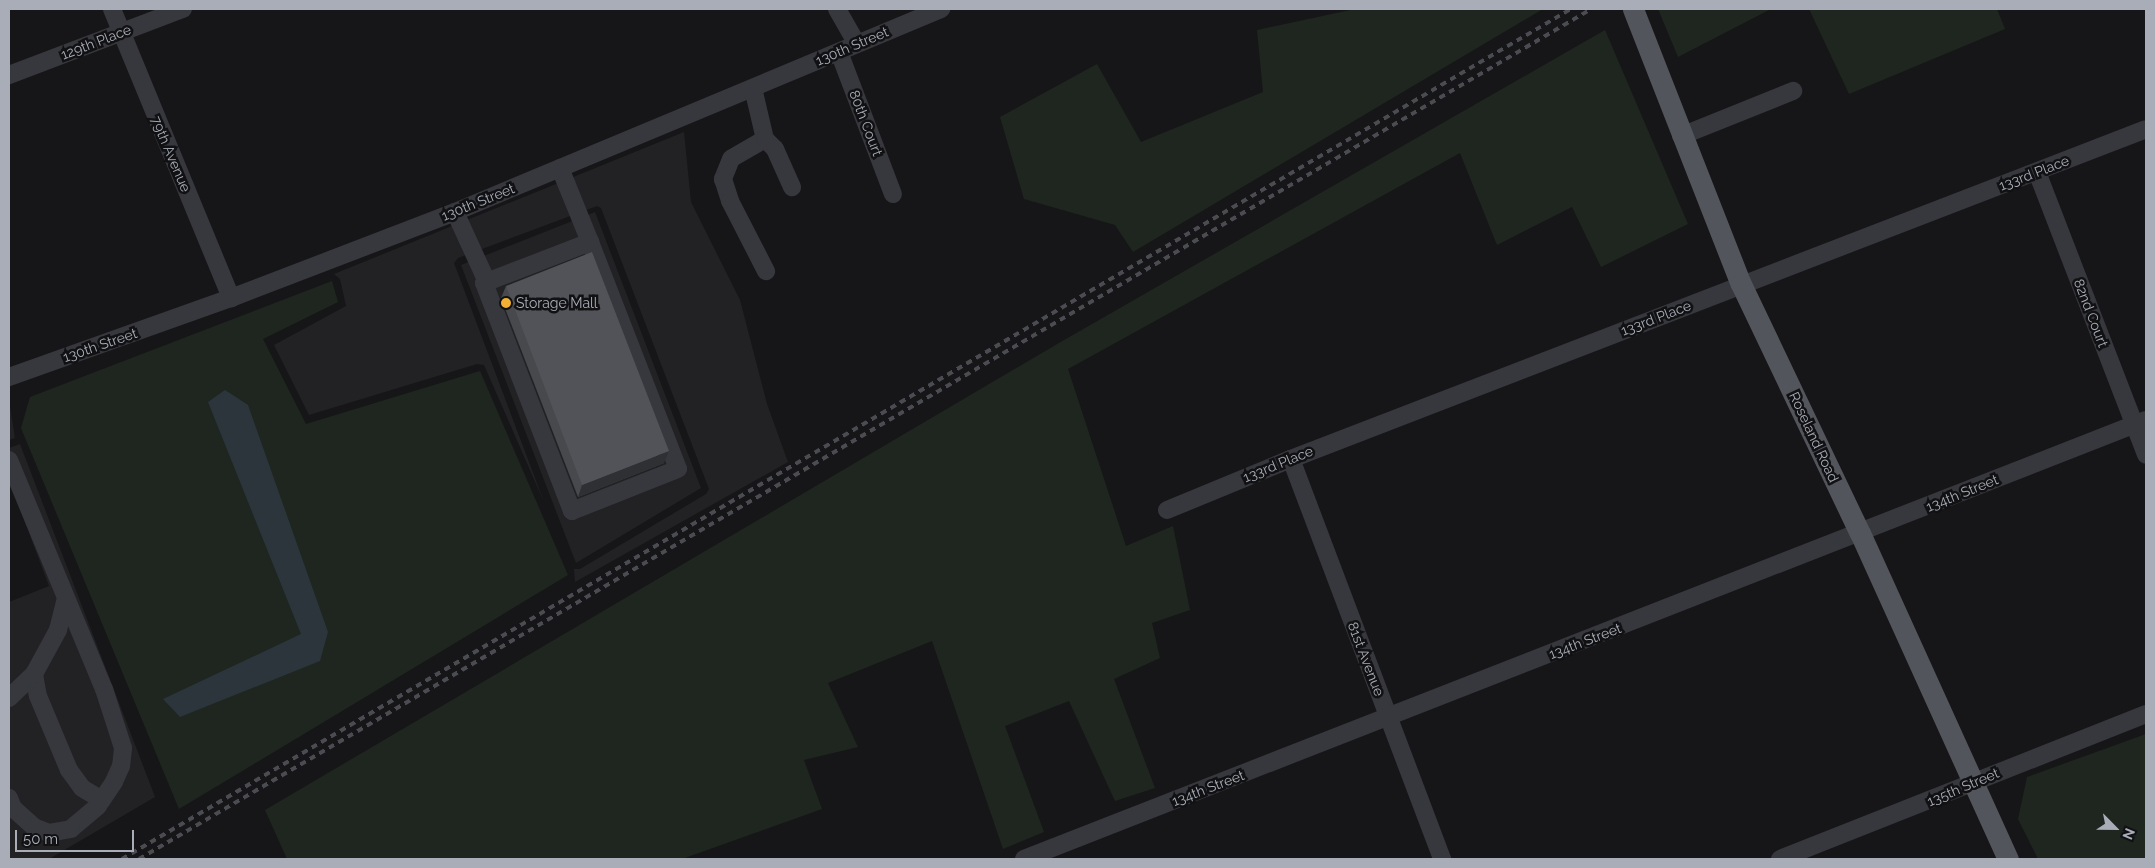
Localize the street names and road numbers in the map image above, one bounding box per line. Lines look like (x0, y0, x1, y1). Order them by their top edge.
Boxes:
street label: 129th Place (58, 21, 134, 63)
street label: 130th Street (813, 23, 891, 69)
street label: 80th Court (846, 88, 886, 158)
street label: 79th Avenue (147, 113, 195, 195)
street label: 133rd Place (1996, 152, 2072, 194)
street label: 130th Street (439, 180, 517, 224)
street label: 82nd Court (2070, 276, 2112, 350)
street label: 133rd Place (1618, 297, 1694, 339)
street label: 130th Street (61, 324, 139, 366)
street label: Roseland Road (1786, 389, 1842, 485)
street label: 133rd Place (1241, 442, 1315, 486)
street label: 134th Street (1923, 471, 2001, 515)
street label: 81st Avenue (1344, 619, 1388, 699)
street label: 134th Street (1546, 619, 1624, 663)
street label: 135th Street (1925, 764, 2001, 810)
street label: 134th Street (1169, 766, 1247, 810)

